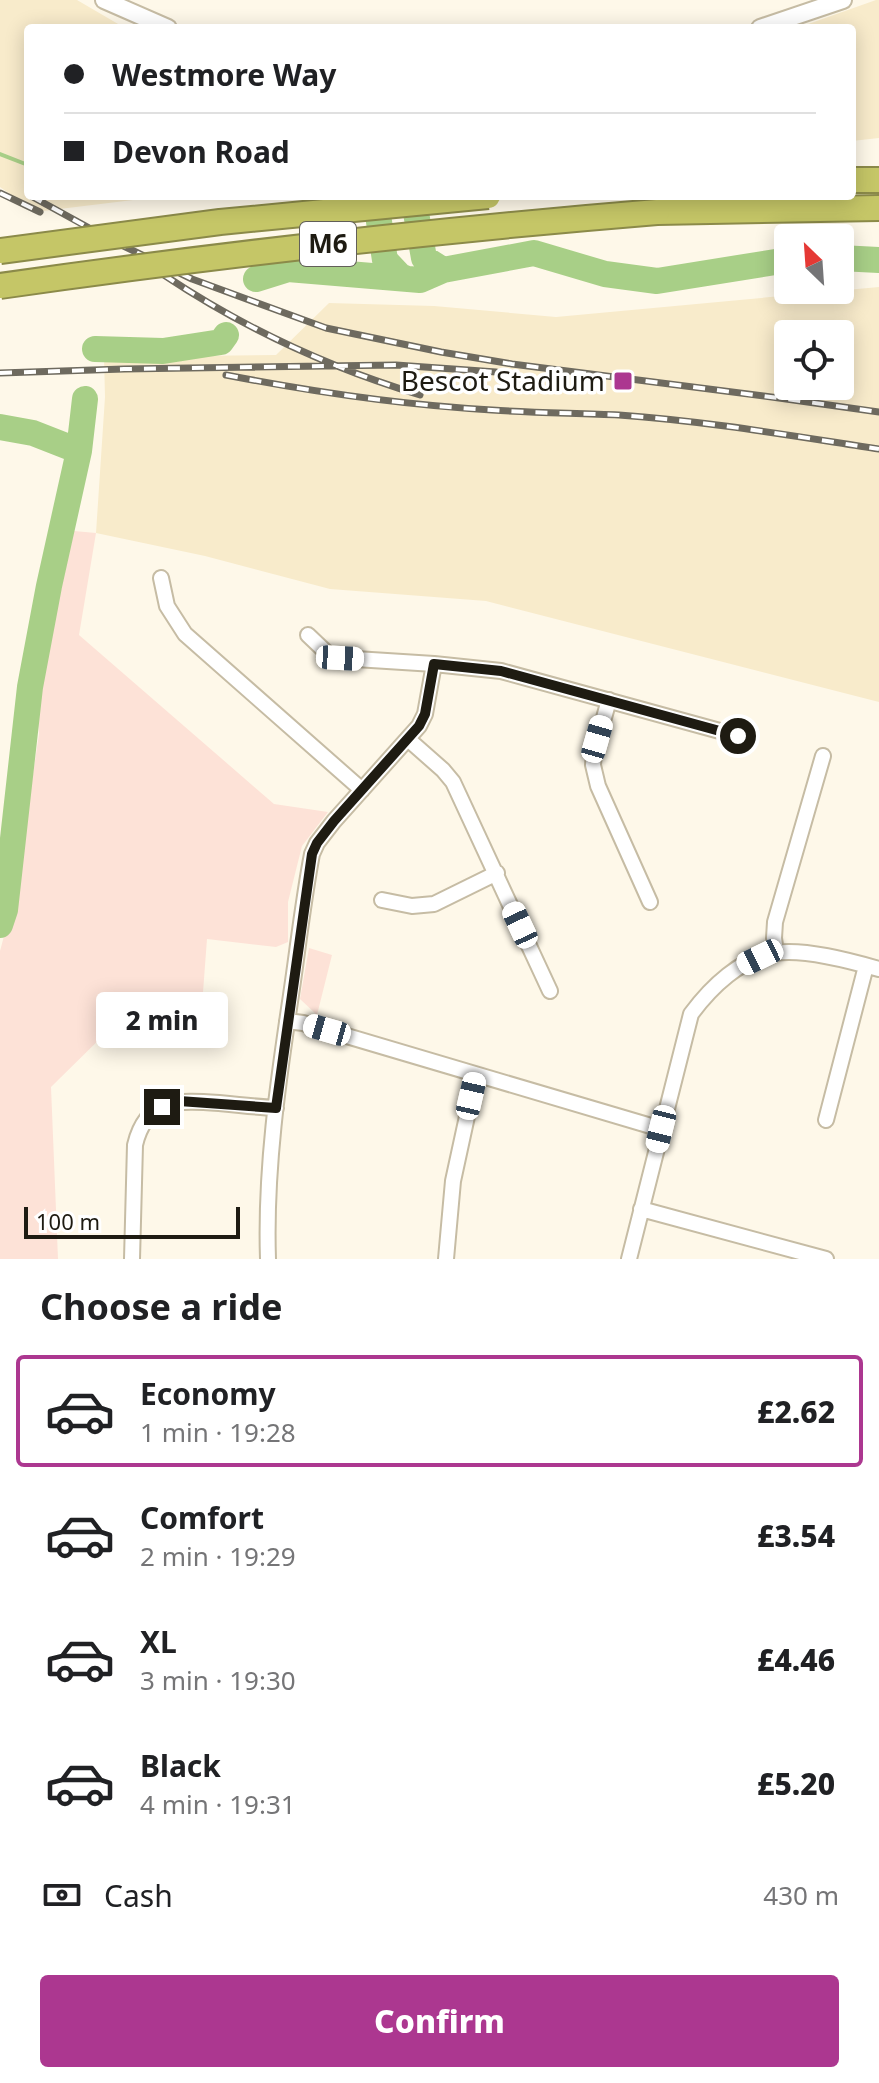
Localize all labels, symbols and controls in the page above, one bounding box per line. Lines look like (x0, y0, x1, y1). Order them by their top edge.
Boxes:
text: Westmore Way (112, 54, 336, 95)
text: Devon Road (112, 131, 290, 172)
road number: M6 (300, 222, 356, 266)
north arrow (774, 224, 854, 304)
map controls (774, 224, 854, 400)
button: locate (774, 320, 854, 400)
place label: Bescot Stadium (401, 361, 605, 399)
marker: Bescot Stadium (612, 370, 634, 392)
car (315, 645, 365, 671)
car (579, 713, 615, 765)
route start (720, 718, 756, 754)
car (499, 898, 541, 952)
car (733, 936, 787, 978)
callout: 2 min (96, 991, 228, 1047)
text: 2 min (126, 1002, 198, 1038)
car (301, 1012, 353, 1048)
car (454, 1070, 488, 1122)
route end (144, 1089, 180, 1125)
car (644, 1103, 678, 1155)
scale bar (24, 1203, 240, 1239)
text: 100 m (36, 1206, 100, 1236)
text: Choose a ride (40, 1282, 282, 1331)
text: Economy (140, 1373, 276, 1414)
icon: car (44, 1375, 116, 1447)
text: £2.62 (757, 1391, 835, 1432)
text: 1 min · 19:28 (140, 1414, 296, 1450)
text: Comfort (140, 1497, 264, 1538)
icon: car (44, 1499, 116, 1571)
text: £3.54 (757, 1515, 835, 1556)
text: 2 min · 19:29 (140, 1538, 296, 1574)
text: XL (140, 1621, 177, 1662)
icon: car (44, 1623, 116, 1695)
text: £4.46 (757, 1639, 835, 1680)
text: 3 min · 19:30 (140, 1662, 296, 1698)
text: Black (140, 1745, 221, 1786)
icon: car (44, 1747, 116, 1819)
text: £5.20 (757, 1763, 835, 1804)
text: 4 min · 19:31 (140, 1786, 296, 1822)
icon: cash (40, 1873, 84, 1917)
text: Cash (104, 1875, 173, 1916)
text: 430 m (763, 1877, 839, 1913)
button: Confirm (40, 1975, 839, 2067)

